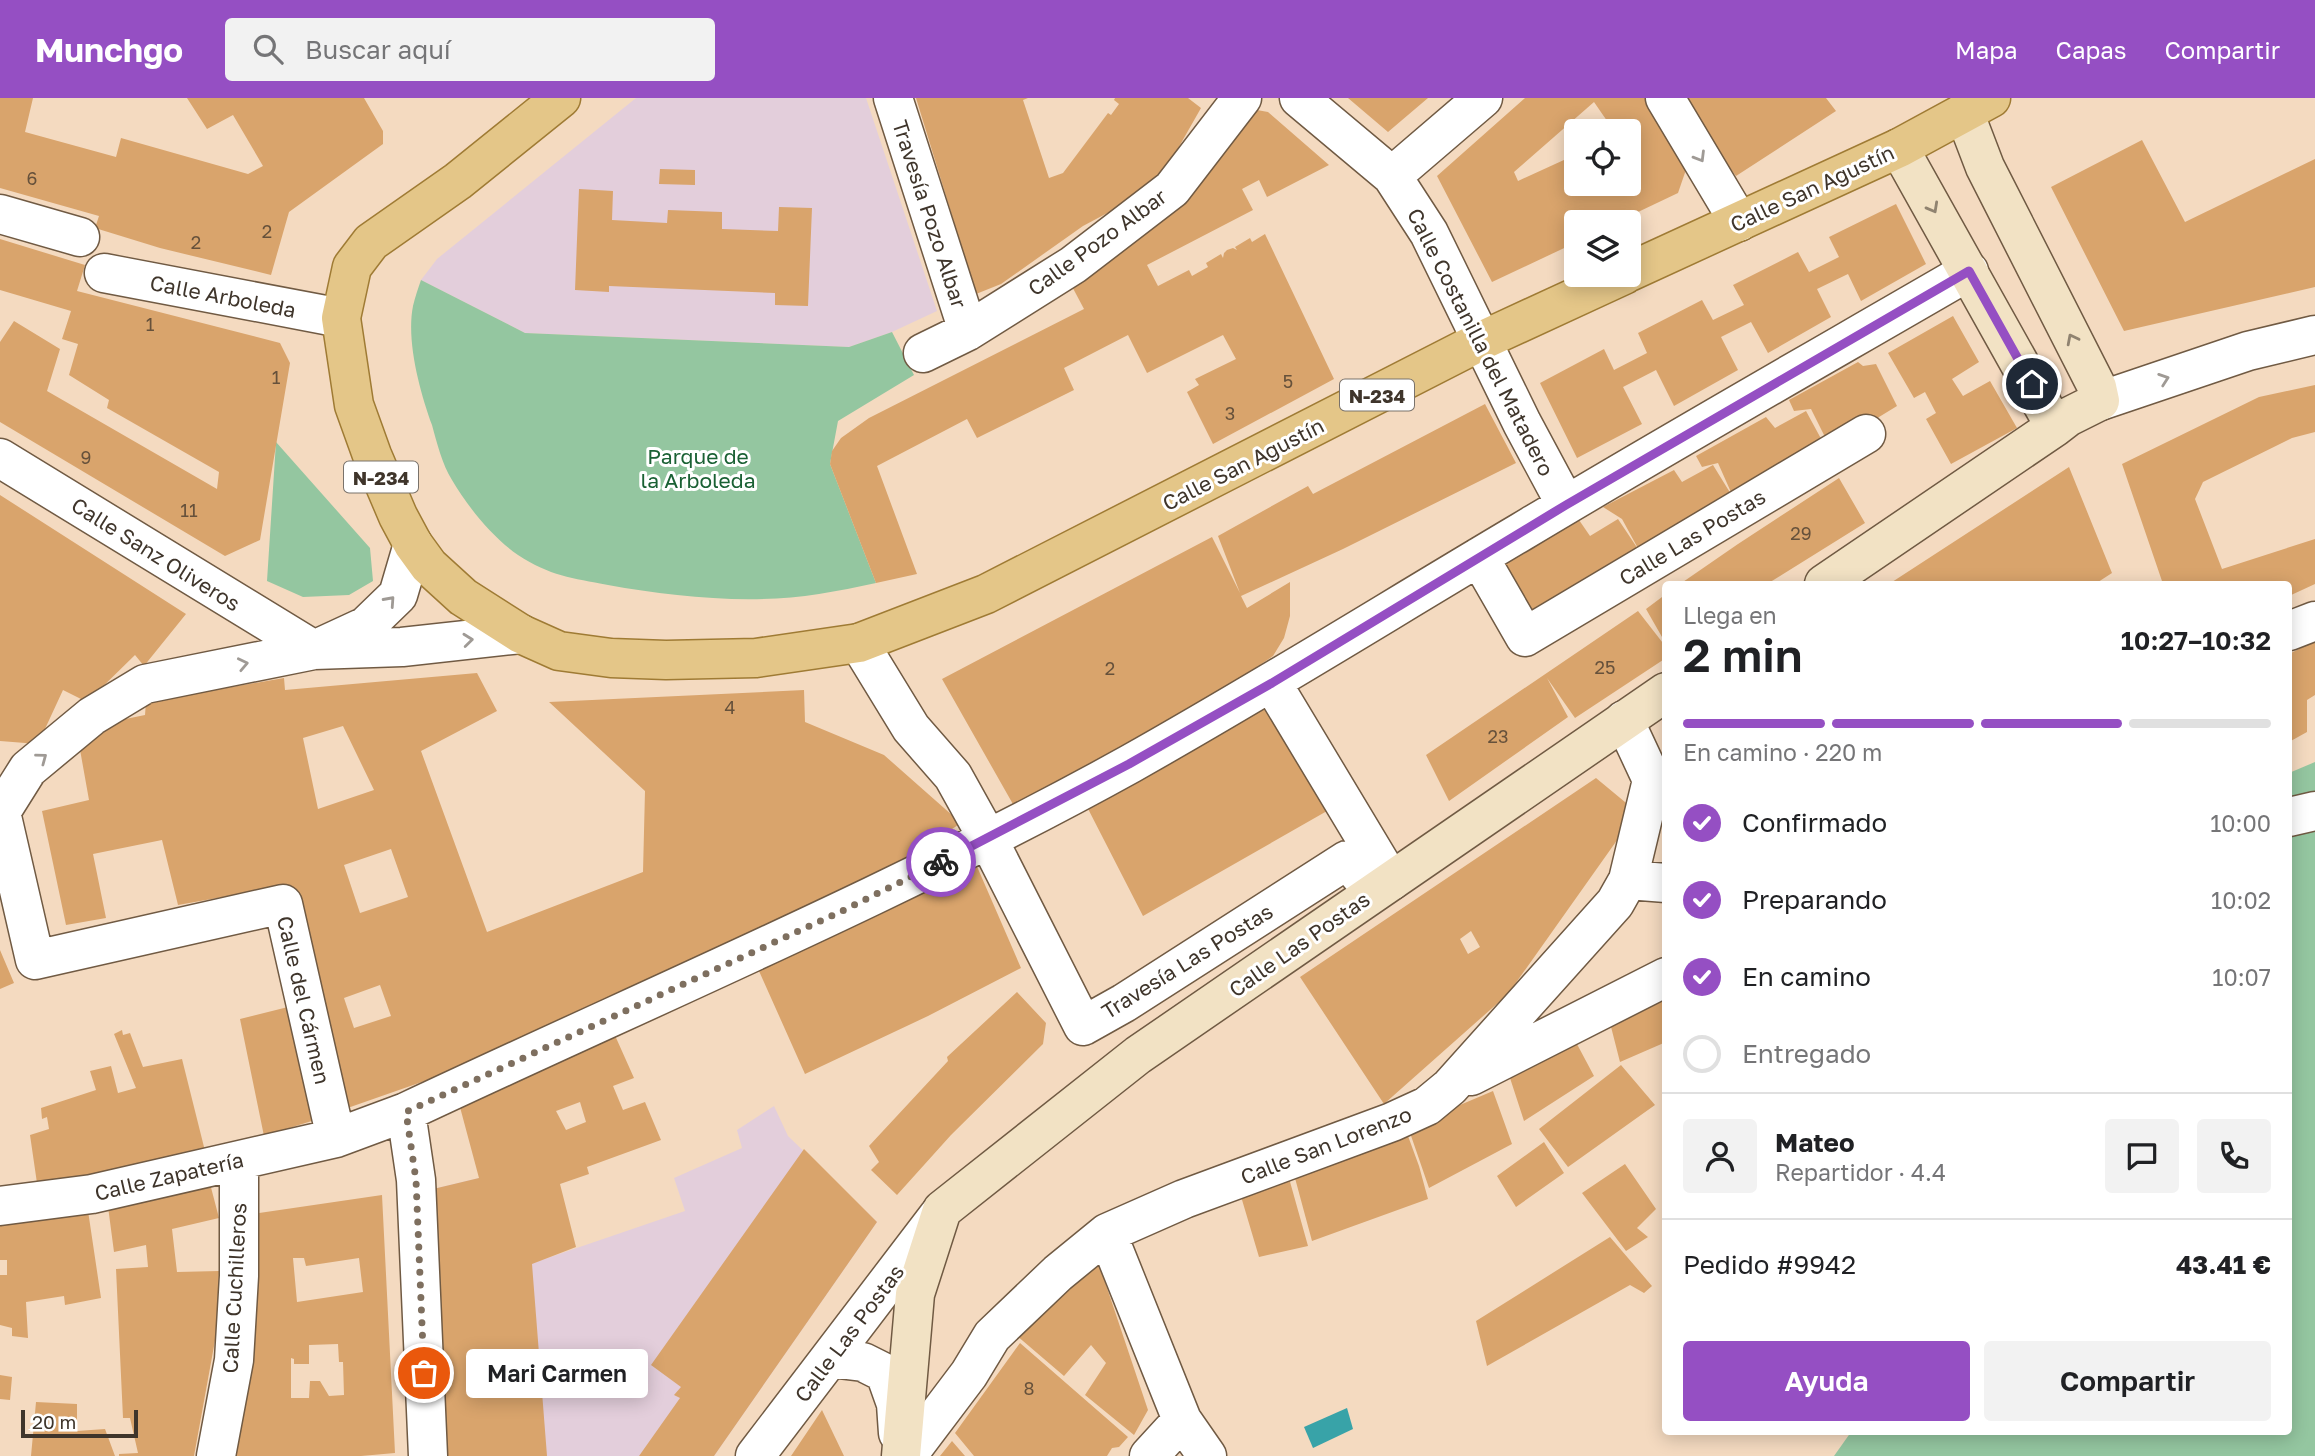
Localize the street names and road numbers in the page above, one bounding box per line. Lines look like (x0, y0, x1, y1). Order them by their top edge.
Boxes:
street label: Travesía Pozo Albar (887, 117, 973, 311)
street label: Calle San Agustín (1726, 139, 1898, 237)
street label: Calle Pozo Albar (1023, 183, 1171, 301)
street label: Calle Costanilla del Matadero (1402, 204, 1560, 480)
street label: Calle Arboleda (148, 269, 298, 323)
road number: N-234 (1340, 380, 1414, 410)
street label: Calle San Agustín (1158, 412, 1328, 516)
road number: N-234 (344, 462, 418, 492)
street label: Calle Las Postas (1614, 483, 1770, 591)
street label: Calle Sanz Oliveros (67, 492, 245, 616)
street label: Calle Las Postas (1224, 886, 1374, 1002)
street label: Travesía Las Postas (1097, 898, 1277, 1024)
street label: Calle del Cármen (272, 913, 336, 1087)
street label: Calle San Lorenzo (1237, 1100, 1415, 1190)
street label: Calle Zapatería (92, 1146, 246, 1206)
street label: Calle Cuchilleros (217, 1202, 251, 1374)
street label: Calle Las Postas (789, 1259, 909, 1407)

